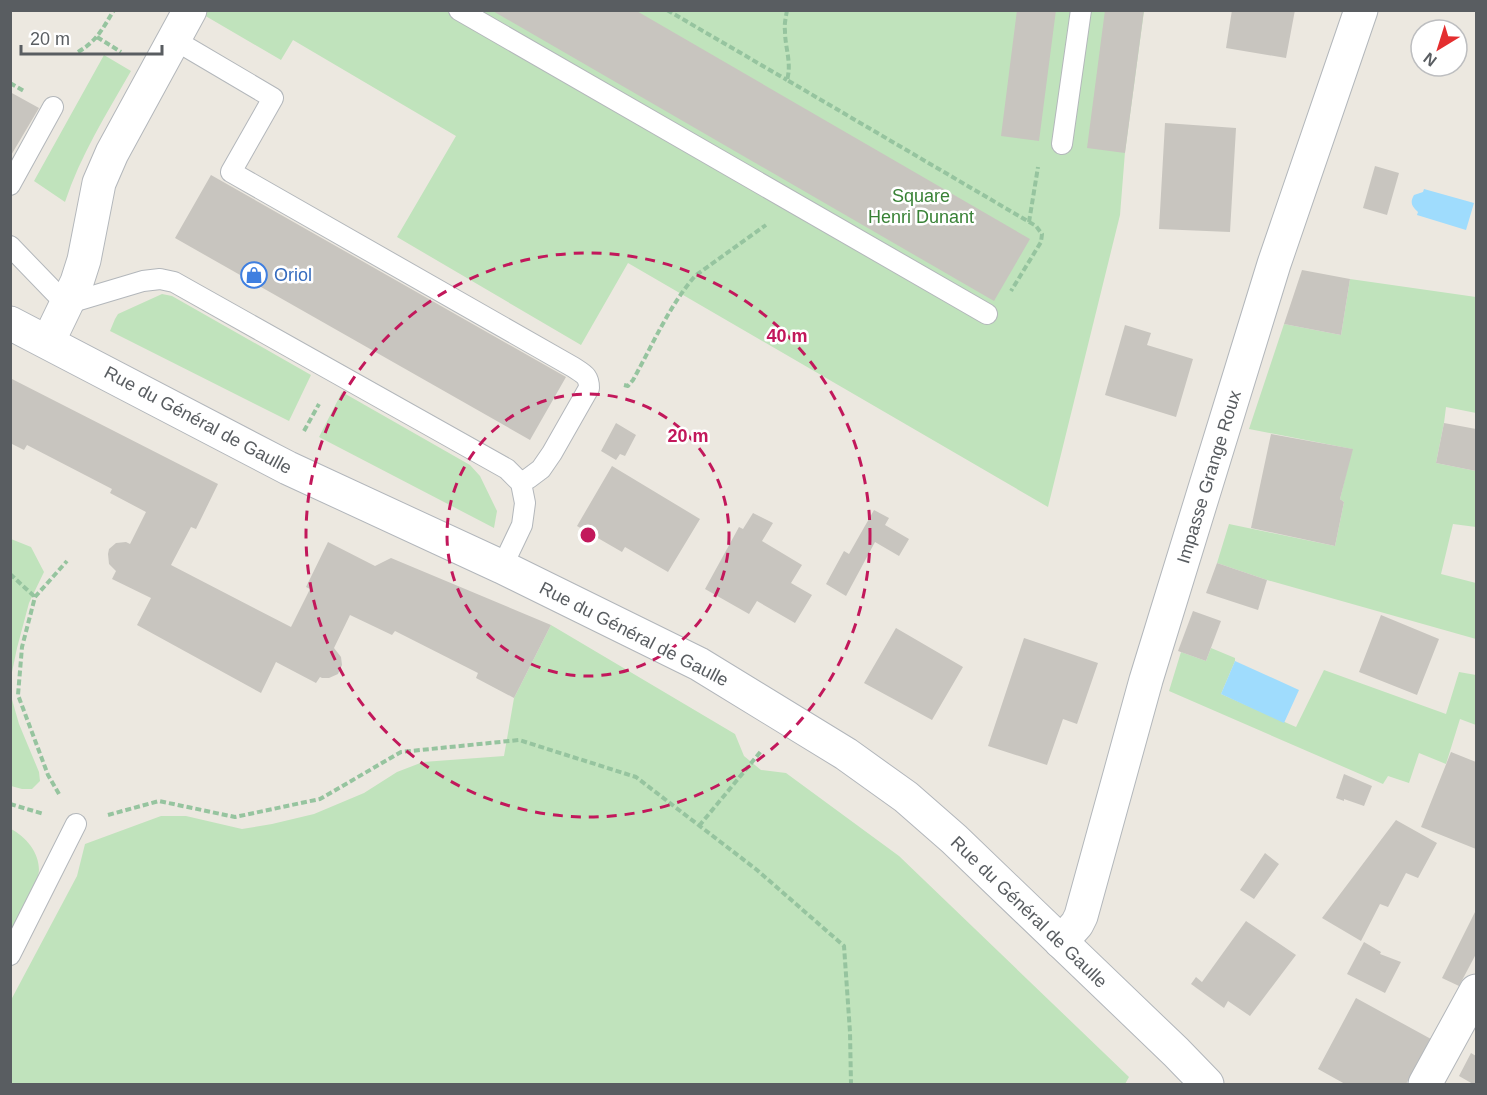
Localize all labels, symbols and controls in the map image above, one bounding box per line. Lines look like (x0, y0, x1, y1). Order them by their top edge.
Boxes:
scale bar (21, 18, 162, 56)
north arrow (1409, 18, 1469, 78)
text: 20 m (30, 29, 70, 49)
text: N (1420, 49, 1440, 70)
park label: Square Henri Dunant (868, 186, 974, 227)
shop icon: Oriol (239, 260, 269, 290)
place label: Oriol (274, 265, 312, 285)
text: 40 m (766, 326, 808, 346)
street label: Rue du Général de Gaulle (101, 362, 295, 478)
street label: Impasse Grange Roux (1173, 388, 1245, 566)
text: 20 m (667, 426, 709, 446)
centre of rings (578, 525, 598, 545)
street label: Rue du Général de Gaulle (536, 578, 732, 690)
street label: Rue du Général de Gaulle (947, 832, 1111, 992)

